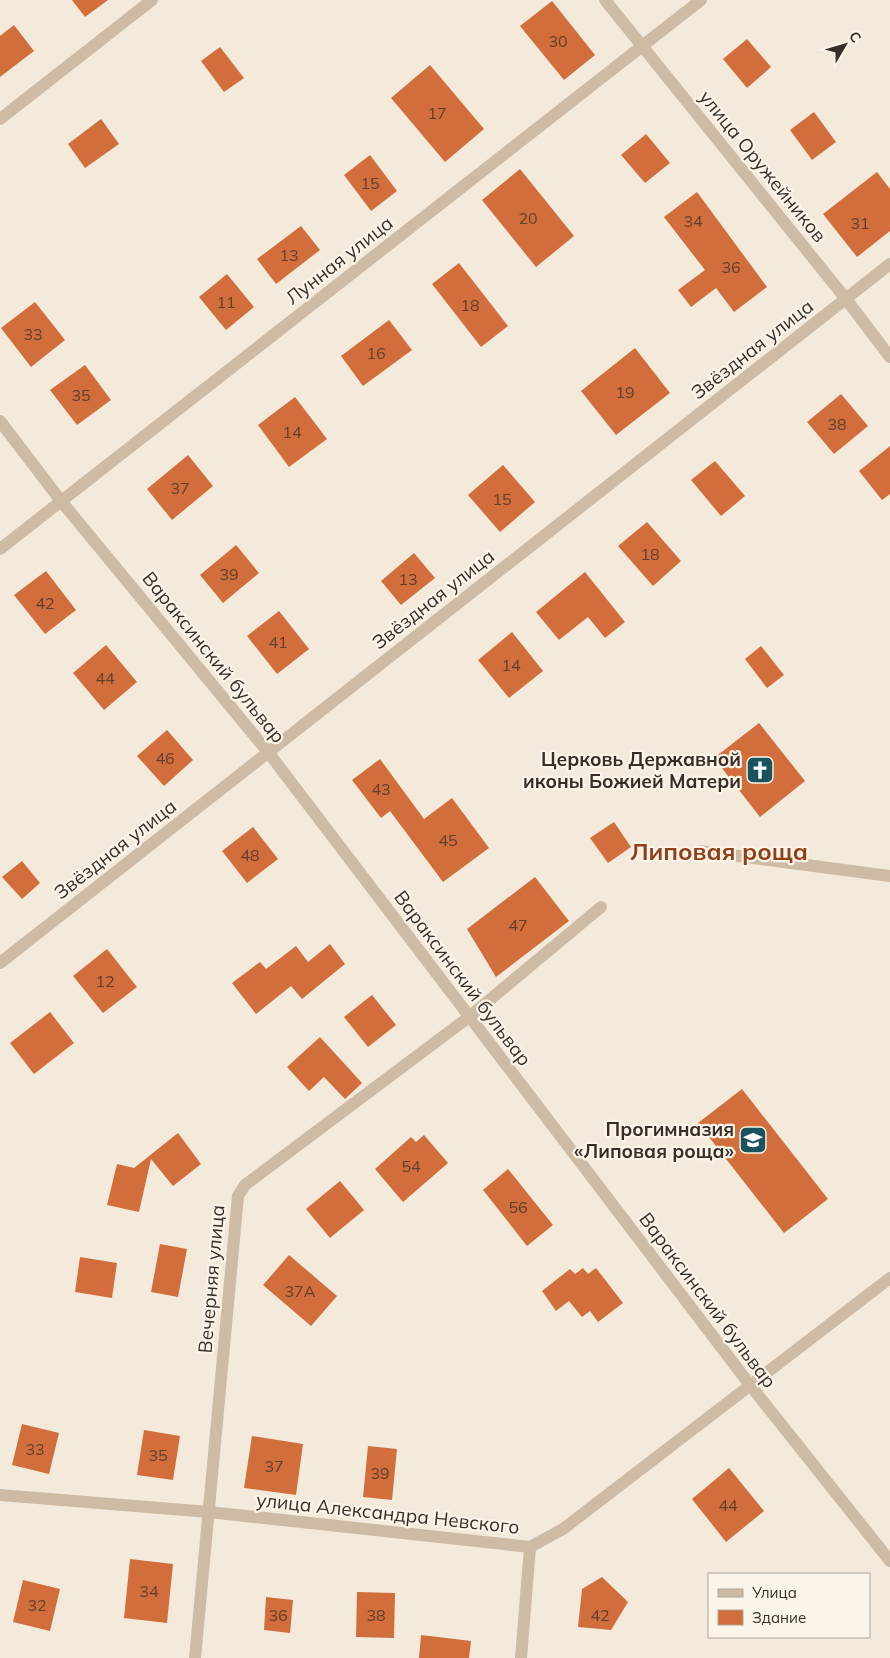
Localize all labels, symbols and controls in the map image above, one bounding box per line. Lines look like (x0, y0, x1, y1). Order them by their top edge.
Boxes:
north arrow (820, 20, 870, 70)
text: С (845, 28, 865, 46)
house number: 30 (548, 31, 568, 51)
street label: улица Оружейников (694, 85, 832, 247)
house number: 17 (427, 103, 447, 123)
house number: 15 (360, 173, 380, 193)
house number: 20 (518, 208, 538, 228)
street label: Лунная улица (280, 211, 398, 309)
house number: 34 (683, 211, 703, 231)
house number: 31 (850, 213, 870, 233)
house number: 13 (279, 245, 299, 265)
house number: 36 (721, 257, 741, 277)
house number: 11 (216, 292, 236, 312)
street label: Звёздная улица (686, 294, 818, 404)
house number: 18 (460, 295, 480, 315)
house number: 33 (23, 324, 43, 344)
house number: 16 (366, 343, 386, 363)
house number: 19 (615, 382, 635, 402)
house number: 35 (71, 385, 91, 405)
house number: 38 (827, 414, 847, 434)
house number: 14 (282, 422, 302, 442)
house number: 37 (170, 478, 190, 498)
house number: 15 (492, 489, 512, 509)
street label: Звёздная улица (367, 544, 499, 654)
house number: 18 (640, 544, 660, 564)
house number: 39 (219, 564, 239, 584)
street label: Вараксинский бульвар (137, 566, 291, 748)
house number: 13 (398, 569, 418, 589)
house number: 42 (35, 593, 55, 613)
house number: 41 (268, 632, 288, 652)
house number: 14 (501, 655, 521, 675)
house number: 44 (95, 668, 115, 688)
place label: Церковь Державной иконы Божией Матери (523, 747, 741, 793)
house number: 46 (155, 748, 175, 768)
church icon: Церковь Державной иконы Божией Матери (745, 755, 775, 785)
house number: 43 (371, 779, 391, 799)
street label: Звёздная улица (49, 794, 181, 904)
house number: 45 (438, 830, 458, 850)
district label: Липовая роща (630, 836, 808, 866)
house number: 48 (240, 845, 260, 865)
street label: Вараксинский бульвар (389, 885, 537, 1071)
house number: 47 (508, 915, 528, 935)
house number: 12 (95, 971, 115, 991)
place label: Прогимназия «Липовая роща» (574, 1117, 734, 1163)
school or university icon: Прогимназия «Липовая роща» (738, 1125, 768, 1155)
house number: 54 (401, 1156, 421, 1176)
house number: 56 (508, 1197, 528, 1217)
street label: Вечерняя улица (193, 1204, 229, 1354)
street label: Вараксинский бульвар (634, 1207, 782, 1393)
house number: 37А (285, 1281, 316, 1301)
house number: 33 (25, 1439, 45, 1459)
house number: 35 (148, 1445, 168, 1465)
house number: 37 (264, 1456, 284, 1476)
house number: 39 (370, 1463, 390, 1483)
street label: улица Александра Невского (255, 1487, 521, 1539)
house number: 44 (718, 1495, 738, 1515)
legend (708, 1573, 870, 1638)
house number: 34 (139, 1581, 159, 1601)
text: Улица (751, 1583, 797, 1602)
house number: 32 (27, 1595, 47, 1615)
house number: 36 (268, 1605, 288, 1625)
house number: 38 (366, 1605, 386, 1625)
house number: 42 (590, 1605, 610, 1625)
text: Здание (752, 1608, 806, 1627)

